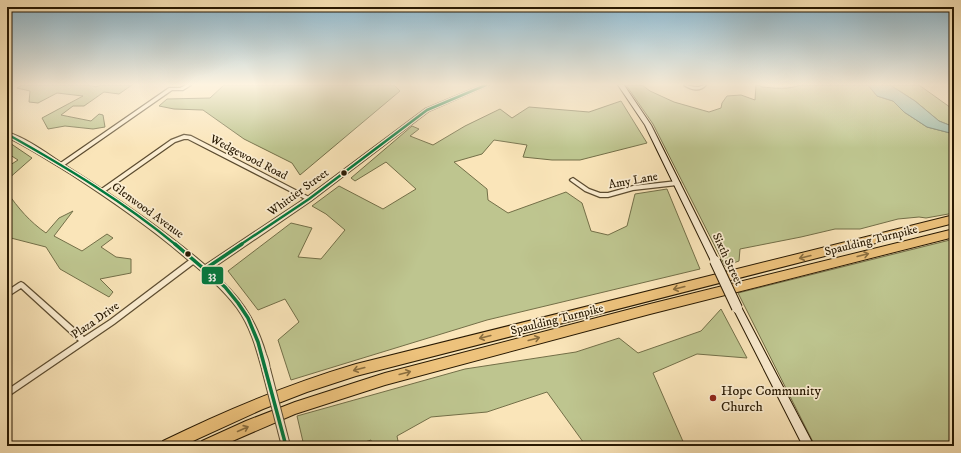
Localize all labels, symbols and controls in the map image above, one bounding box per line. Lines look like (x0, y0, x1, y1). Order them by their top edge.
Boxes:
street label: Wedgewood Road (207, 131, 290, 183)
street label: Whittier Street (264, 165, 332, 220)
unlabelled marker (339, 168, 349, 178)
street label: Amy Lane (607, 169, 659, 192)
street label: Glenwood Avenue (109, 179, 187, 242)
street label: Spaulding Turnpike (823, 222, 919, 259)
street label: Sixth Street (709, 230, 746, 288)
unlabelled marker (183, 249, 193, 259)
one-way arrow (856, 251, 869, 258)
one-way arrow (799, 253, 812, 261)
line badge: 33 (201, 266, 224, 285)
text: 33 (208, 269, 216, 283)
one-way arrow (673, 285, 686, 292)
street label: Plaza Drive (68, 298, 122, 342)
street label: Spaulding Turnpike (509, 301, 605, 338)
one-way arrow (479, 333, 492, 341)
one-way arrow (527, 335, 540, 343)
one-way arrow (353, 366, 366, 373)
one-way arrow (398, 369, 411, 376)
place label: Hope Community Church (721, 382, 821, 416)
marker: Hope Community Church (708, 393, 718, 403)
one-way arrow (236, 425, 248, 432)

